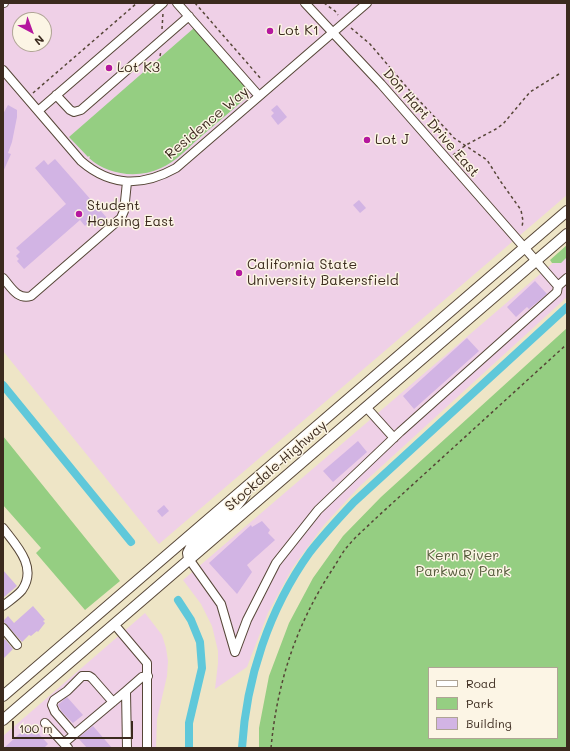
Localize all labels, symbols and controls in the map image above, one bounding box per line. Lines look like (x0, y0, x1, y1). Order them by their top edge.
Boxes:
north arrow (12, 12, 52, 52)
place label: Lot K1 (278, 23, 319, 39)
marker: Lot K1 (265, 26, 275, 36)
text: N (31, 32, 48, 49)
place label: Lot K3 (117, 60, 160, 76)
marker: Lot K3 (104, 63, 114, 73)
street label: Don Hart Drive East (379, 66, 483, 180)
street label: Residence Way (162, 83, 252, 163)
place label: Lot J (375, 132, 409, 148)
marker: Lot J (362, 135, 372, 145)
place label: Student Housing East (87, 198, 174, 230)
marker: Student Housing East (74, 209, 84, 219)
place label: California State University Bakersfield (247, 257, 399, 290)
marker: California State University Bakersfield (234, 268, 244, 278)
street label: Stockdale Highway (222, 417, 330, 515)
park label: Kern River Parkway Park (416, 548, 510, 580)
legend (428, 667, 558, 739)
text: Road (466, 675, 496, 691)
text: Park (466, 695, 493, 711)
scale bar (14, 713, 135, 739)
text: Building (466, 715, 512, 731)
text: 100 m (19, 720, 53, 736)

